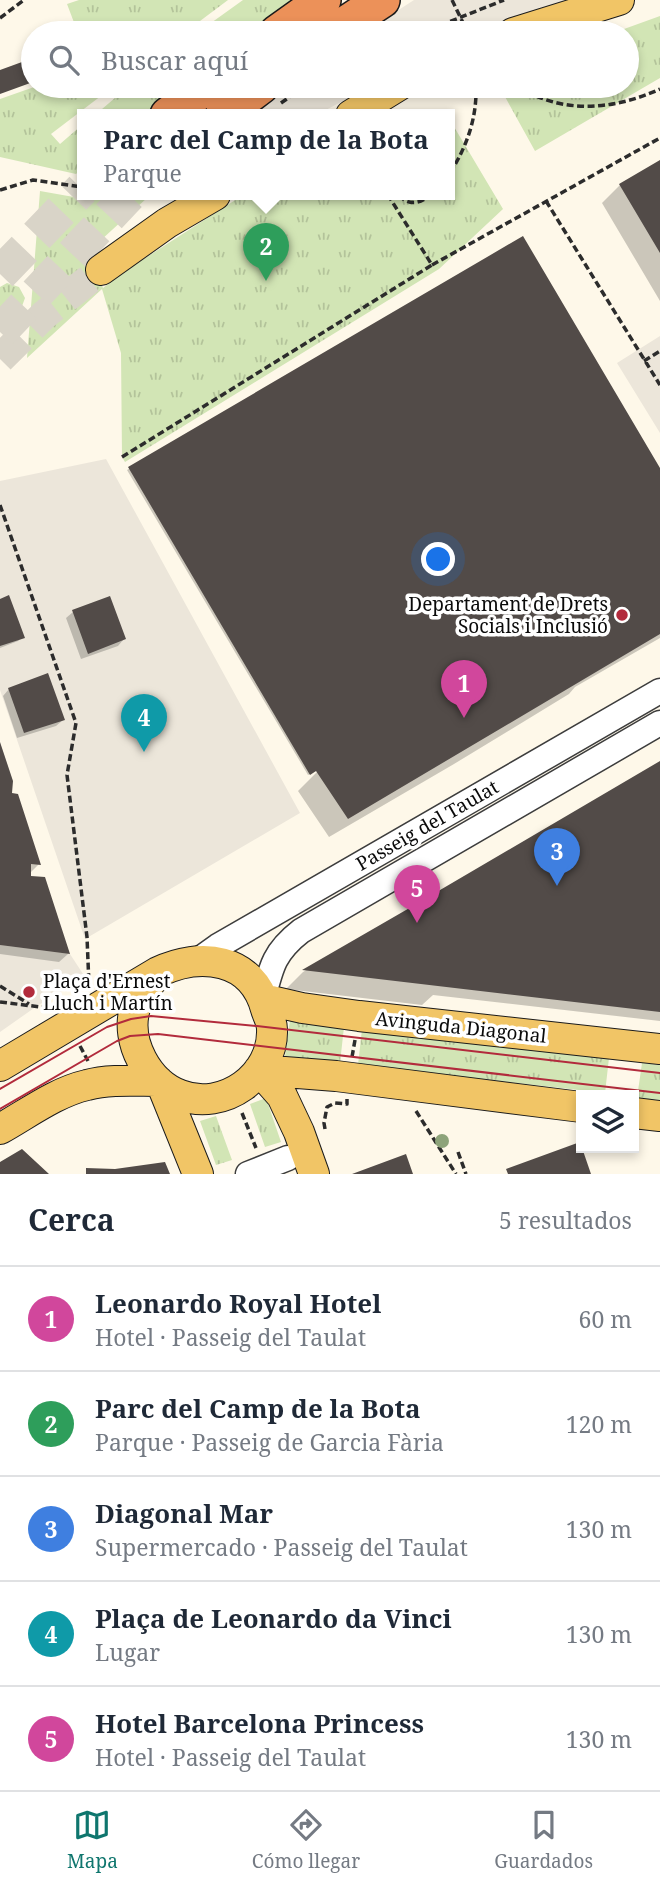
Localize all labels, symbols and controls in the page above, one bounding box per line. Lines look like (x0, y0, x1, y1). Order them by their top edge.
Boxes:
search box (21, 21, 639, 98)
icon: search (45, 41, 83, 79)
text: Buscar aquí (101, 42, 248, 78)
popup (77, 109, 455, 200)
text: Parc del Camp de la Bota (103, 121, 429, 157)
text: Parque (103, 157, 182, 189)
pin: 2 (243, 223, 289, 281)
your location (421, 542, 455, 576)
place label: Departament de Drets Socials i Inclusió (408, 591, 608, 639)
marker: Departament de Drets Socials i Inclusió (614, 607, 630, 623)
pin: 1 (441, 660, 487, 718)
pin: 4 (121, 694, 167, 752)
street label: Passeig del Taulat (351, 773, 503, 876)
pin: 3 (534, 828, 580, 886)
pin: 5 (394, 865, 440, 923)
place label: Plaça d'Ernest Lluch i Martín (43, 968, 173, 1016)
marker: Plaça d'Ernest Lluch i Martín (21, 984, 37, 1000)
street label: Avinguda Diagonal (374, 1005, 548, 1049)
map controls (576, 1090, 639, 1153)
button: layers (576, 1090, 639, 1153)
text: Cerca (28, 1199, 115, 1240)
text: 5 resultados (499, 1204, 632, 1236)
text: Leonardo Royal Hotel (95, 1285, 381, 1321)
text: 1 (45, 1303, 58, 1335)
text: 60 m (579, 1303, 632, 1335)
text: Hotel · Passeig del Taulat (95, 1321, 366, 1353)
text: Parc del Camp de la Bota (95, 1390, 421, 1426)
text: 2 (45, 1408, 58, 1440)
text: 120 m (566, 1408, 632, 1440)
text: Parque · Passeig de Garcia Fària (95, 1426, 444, 1458)
text: Diagonal Mar (95, 1495, 273, 1531)
text: 3 (45, 1513, 58, 1545)
text: 130 m (566, 1513, 632, 1545)
text: Supermercado · Passeig del Taulat (95, 1531, 468, 1563)
text: Plaça de Leonardo da Vinci (95, 1600, 452, 1636)
text: 4 (45, 1618, 58, 1650)
text: 130 m (566, 1618, 632, 1650)
text: Lugar (95, 1636, 160, 1668)
text: Hotel Barcelona Princess (95, 1705, 424, 1741)
text: 5 (45, 1723, 58, 1755)
text: 130 m (566, 1723, 632, 1755)
text: Hotel · Passeig del Taulat (95, 1741, 366, 1773)
tab: Mapa (67, 1806, 118, 1874)
tab: Cómo llegar (252, 1806, 360, 1874)
tab: Guardados (494, 1806, 593, 1874)

